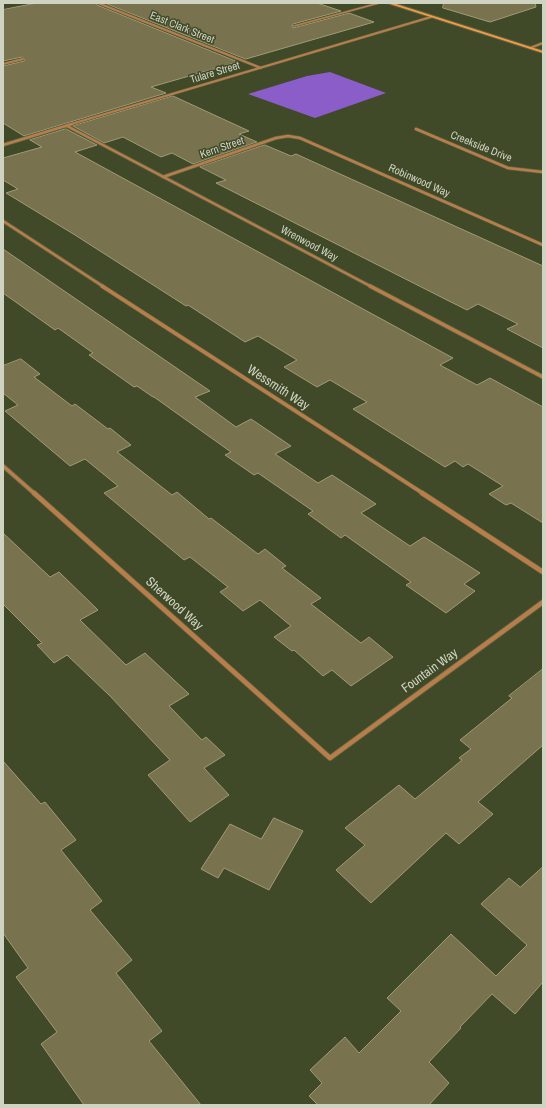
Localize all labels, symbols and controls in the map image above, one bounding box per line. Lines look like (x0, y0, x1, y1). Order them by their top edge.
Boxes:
street label: East Clark Street (148, 9, 216, 47)
street label: Tulare Street (189, 59, 241, 87)
street label: Creekside Drive (448, 129, 514, 165)
street label: Kern Street (198, 134, 246, 162)
street label: Robinwood Way (386, 162, 452, 200)
street label: Wrenwood Way (278, 223, 340, 265)
street label: Wessmith Way (244, 362, 312, 414)
street label: Sherwood Way (142, 574, 206, 634)
street label: Fountain Way (399, 645, 461, 697)

